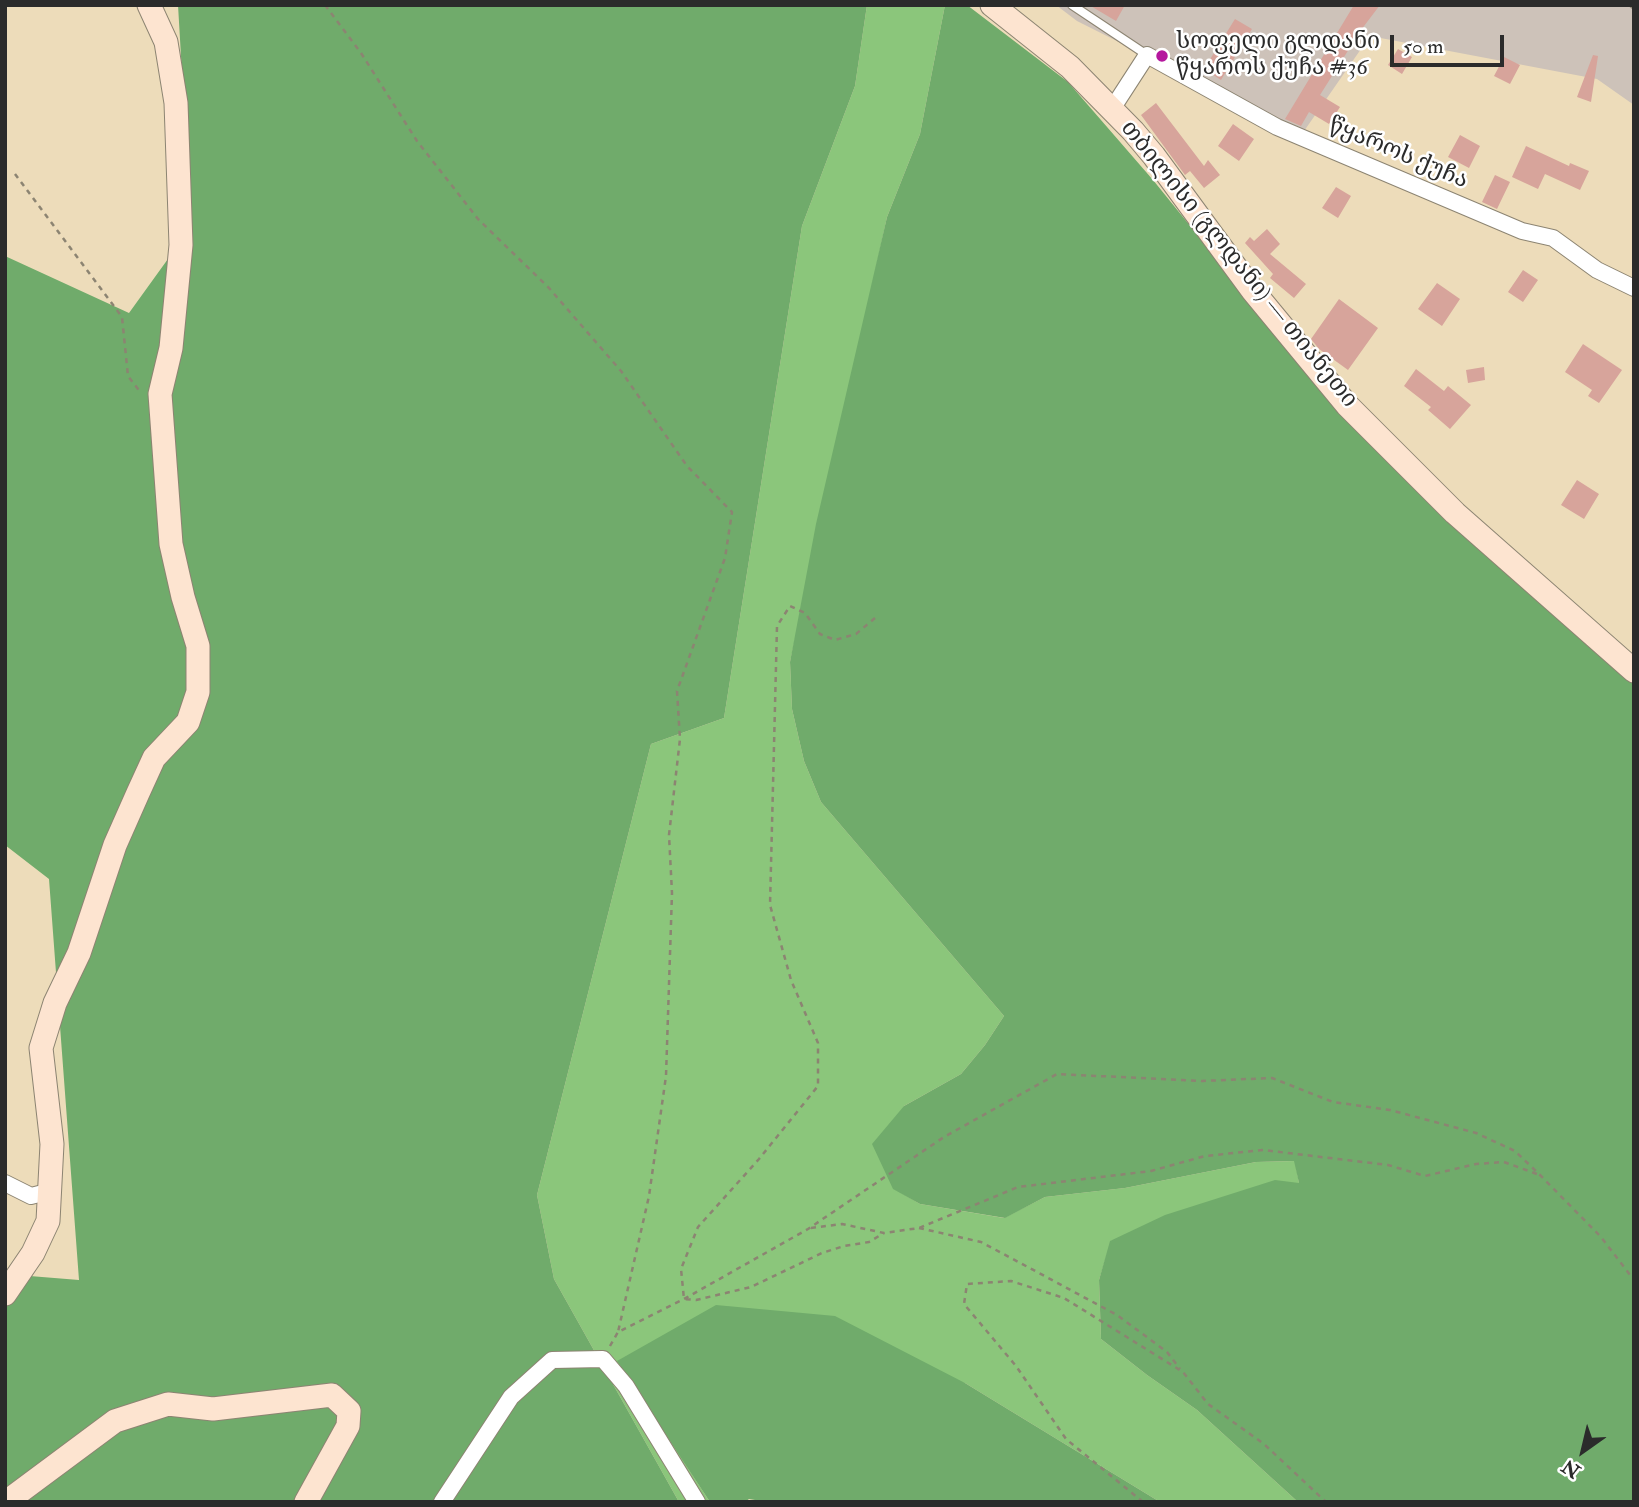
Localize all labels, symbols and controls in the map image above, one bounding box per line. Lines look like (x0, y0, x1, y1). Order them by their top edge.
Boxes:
scale bar (1394, 21, 1508, 65)
place label: სოფელი გლდანი წყაროს ქუჩა #36 (1176, 29, 1380, 83)
text: 50 m (1403, 33, 1444, 60)
marker: სოფელი გლდანი წყაროს ქუჩა #36 (1154, 48, 1170, 64)
street label: წყაროს ქუჩა (1324, 112, 1472, 196)
street label: თბილისი (გლდანი) — თიანეთი (1114, 116, 1362, 414)
north arrow (1548, 1416, 1618, 1486)
text: N (1557, 1454, 1585, 1483)

